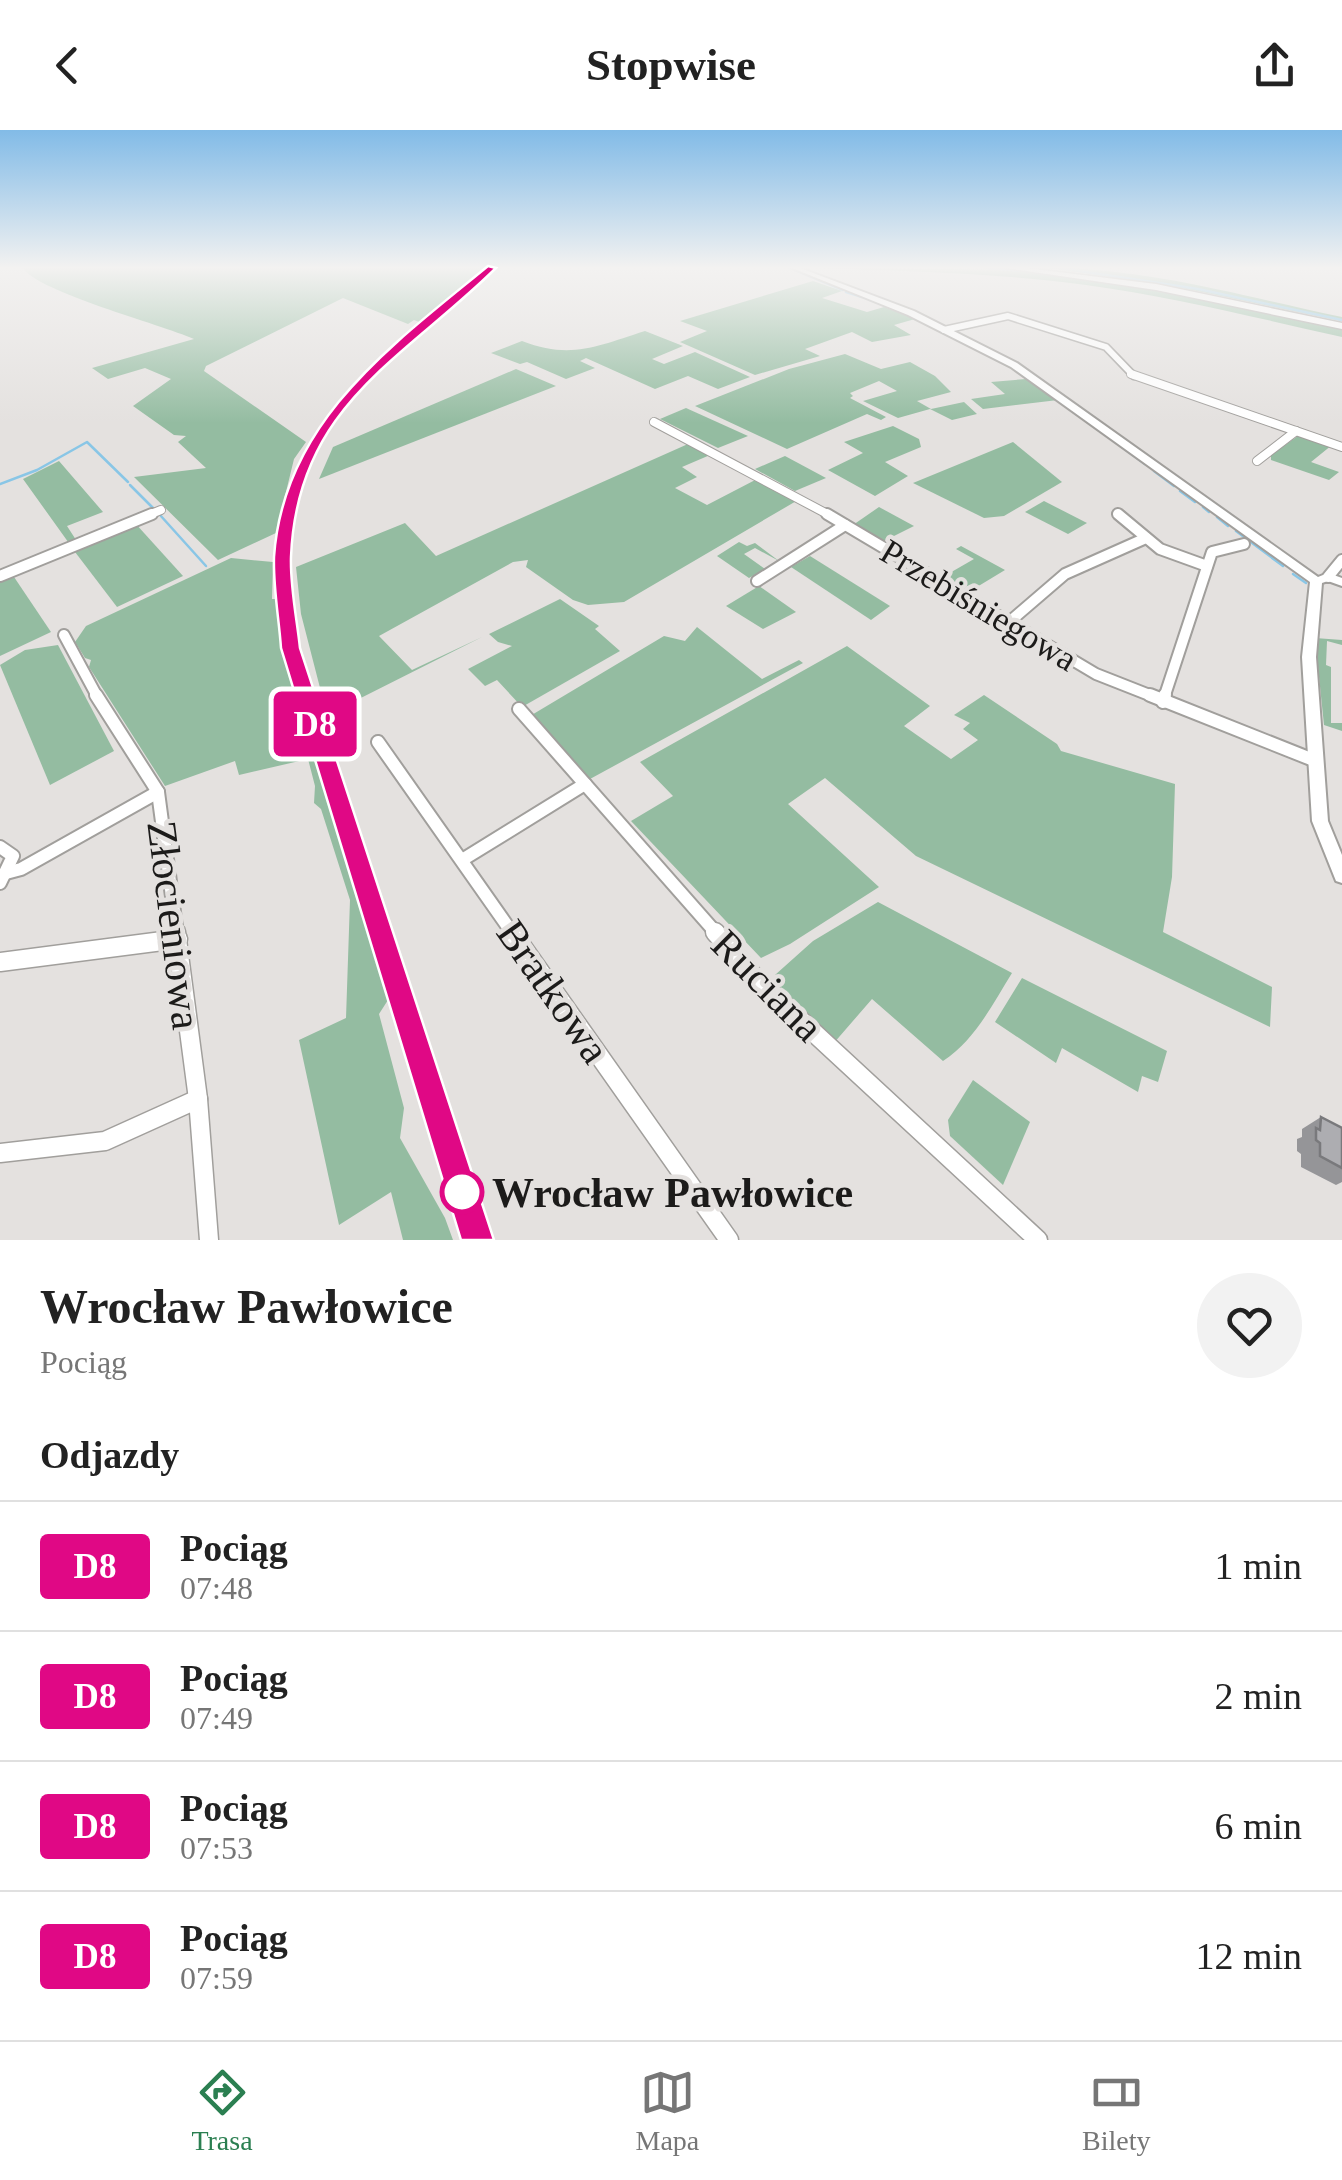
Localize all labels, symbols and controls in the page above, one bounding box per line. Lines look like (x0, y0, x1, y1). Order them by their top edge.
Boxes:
icon: back (40, 38, 95, 93)
icon: share (1247, 38, 1302, 93)
text: Stopwise (586, 40, 756, 90)
street label: Przebiśniegowa (874, 532, 1084, 679)
line badge: D8 (270, 692, 360, 756)
text: D8 (294, 705, 336, 744)
street label: Złocieniowa (138, 818, 210, 1032)
street label: Bratkowa (488, 911, 619, 1072)
street label: Ruciana (702, 921, 832, 1051)
place label: Wrocław Pawłowice (492, 1170, 853, 1216)
marker: Wrocław Pawłowice (441, 1171, 483, 1213)
button: heart (1197, 1273, 1302, 1378)
text: Wrocław Pawłowice (40, 1280, 453, 1333)
text: Pociąg (40, 1344, 127, 1380)
text: Odjazdy (40, 1434, 179, 1476)
text: Pociąg (180, 1527, 288, 1569)
text: 1 min (1214, 1545, 1302, 1587)
text: D8 (74, 1547, 116, 1586)
text: 07:48 (180, 1570, 253, 1606)
text: Pociąg (180, 1657, 288, 1699)
text: 2 min (1214, 1675, 1302, 1717)
text: D8 (74, 1677, 116, 1716)
text: 07:49 (180, 1700, 253, 1736)
text: Pociąg (180, 1787, 288, 1829)
text: 6 min (1214, 1805, 1302, 1847)
text: D8 (74, 1807, 116, 1846)
text: 07:53 (180, 1830, 253, 1866)
text: Pociąg (180, 1917, 288, 1959)
text: 12 min (1195, 1935, 1302, 1977)
text: D8 (74, 1937, 116, 1976)
text: 07:59 (180, 1960, 253, 1996)
tab: Trasa (191, 2065, 253, 2157)
tab: Mapa (635, 2065, 699, 2157)
tab: Bilety (1082, 2065, 1151, 2157)

